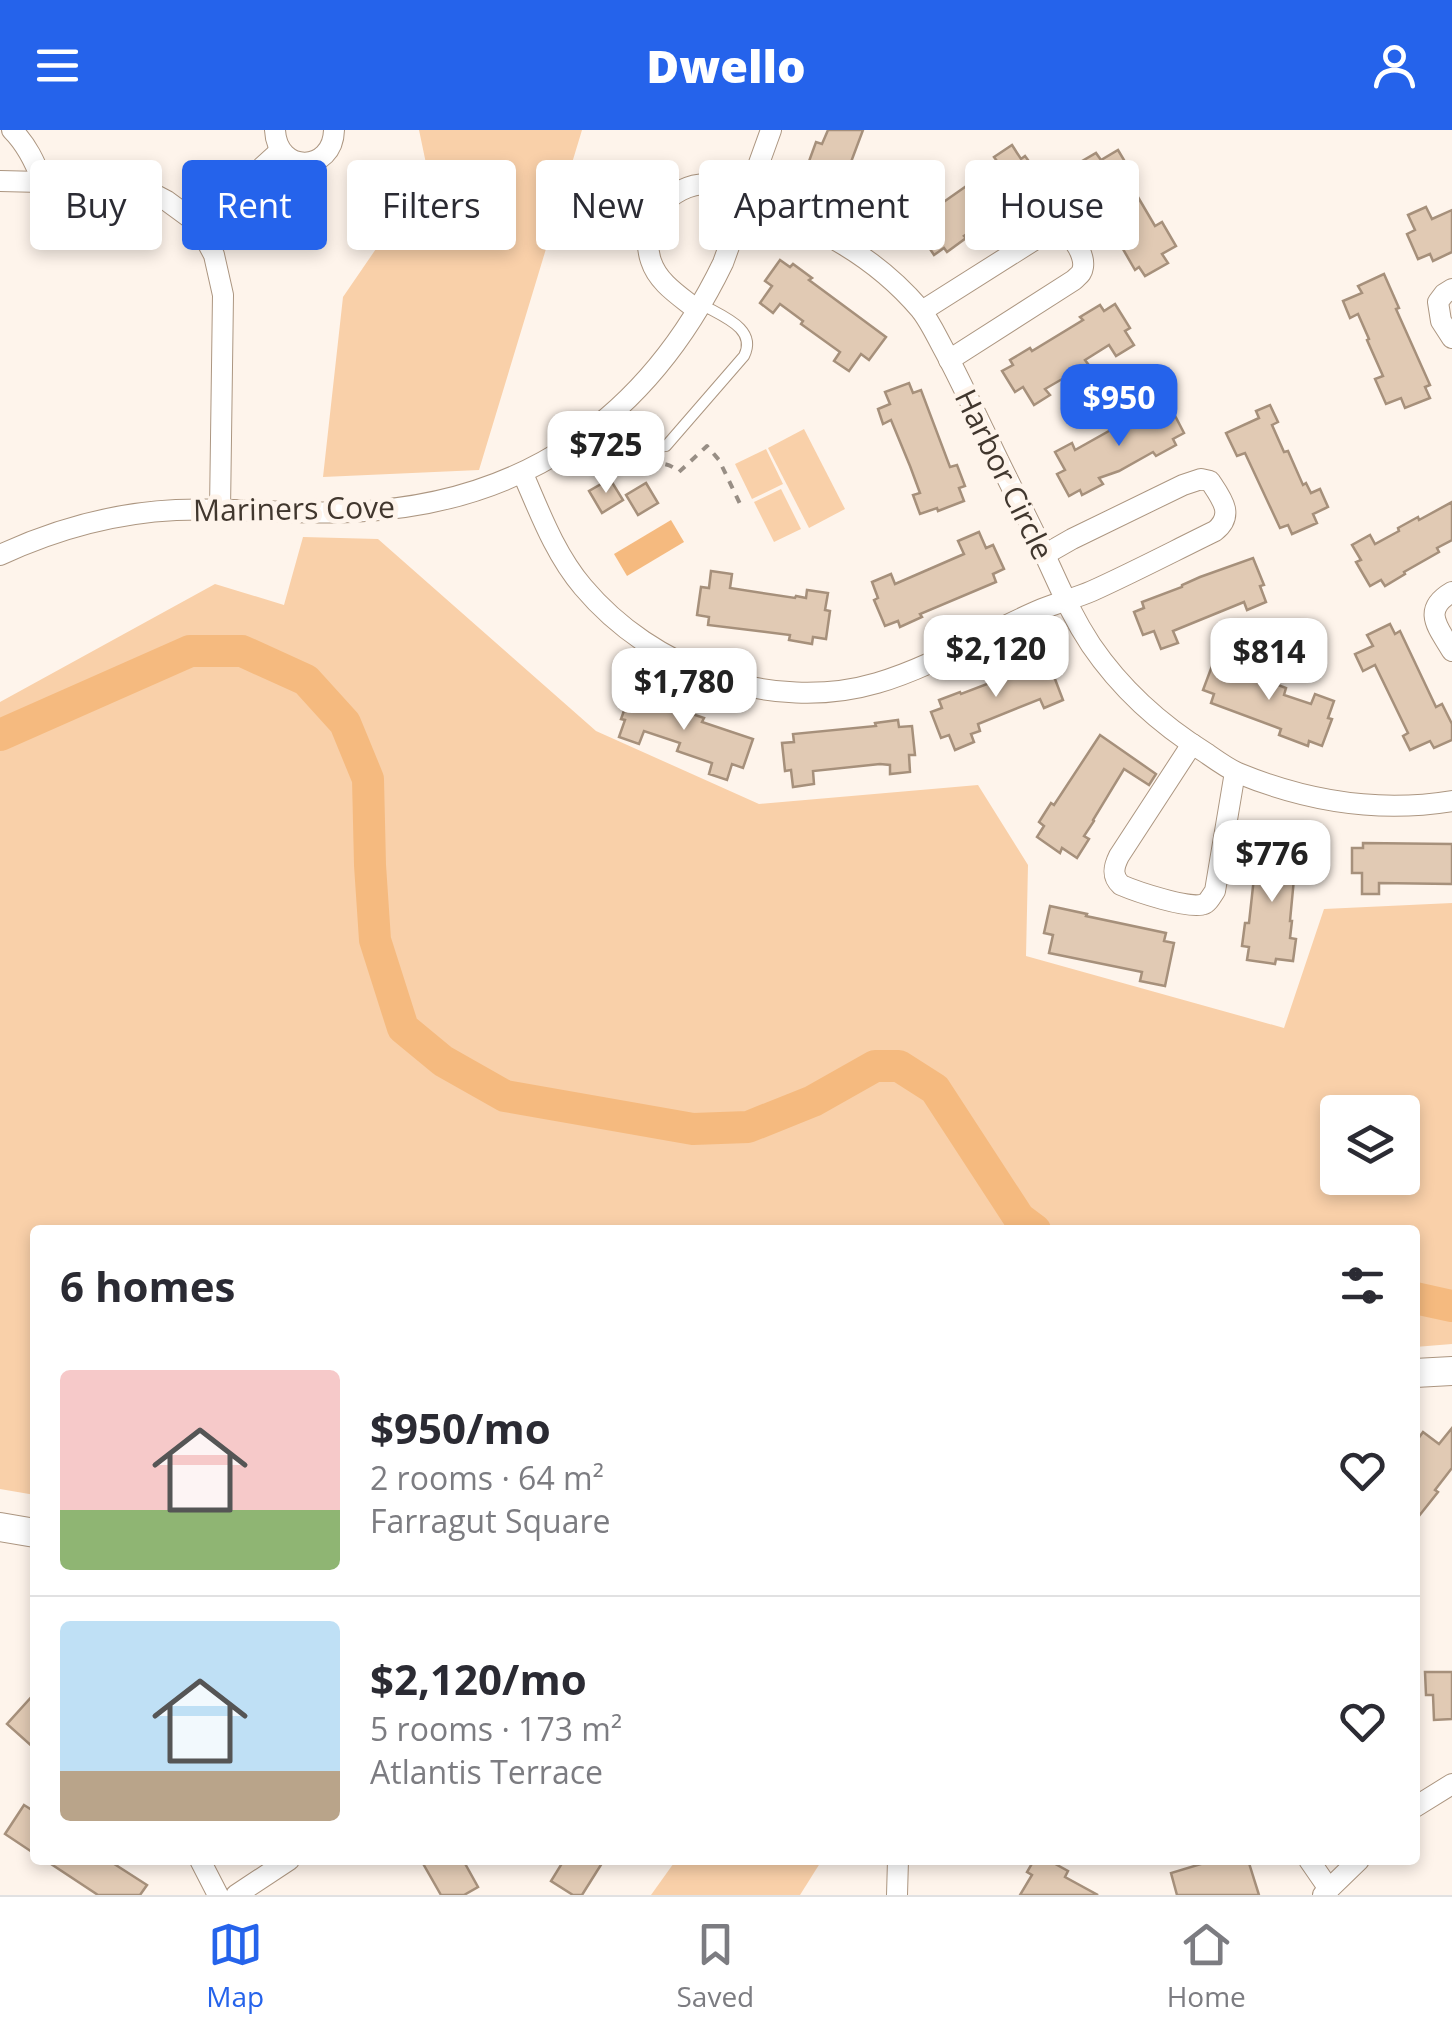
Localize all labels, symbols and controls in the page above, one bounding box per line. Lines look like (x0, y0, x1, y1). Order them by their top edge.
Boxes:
text: Dwello (646, 35, 806, 96)
icon: menu (30, 38, 85, 93)
icon: person (1367, 38, 1422, 93)
chip: Buy (30, 160, 162, 250)
chip: Rent (182, 160, 327, 250)
chip: Filters (347, 160, 516, 250)
chip: New (536, 160, 679, 250)
chip: Apartment (699, 160, 945, 250)
chip: House (965, 160, 1139, 250)
pin: $950 (1060, 364, 1178, 449)
text: $950 (1082, 375, 1156, 418)
street label: Harbor Circle (946, 382, 1064, 566)
pin: $725 (547, 411, 665, 496)
text: $725 (569, 422, 643, 465)
street label: Mariners Cove (193, 486, 395, 530)
pin: $2,120 (915, 615, 1077, 700)
pin: $814 (1210, 618, 1328, 703)
text: $2,120 (946, 626, 1046, 669)
text: $814 (1232, 629, 1306, 672)
pin: $1,780 (603, 648, 765, 733)
text: $1,780 (634, 659, 734, 702)
pin: $776 (1213, 820, 1331, 905)
text: $776 (1235, 831, 1309, 874)
map controls (1320, 1095, 1420, 1195)
button: layers (1320, 1095, 1420, 1195)
text: 6 homes (60, 1257, 235, 1314)
icon: filters (1335, 1258, 1390, 1313)
text: $950/mo (370, 1399, 551, 1456)
icon: home (140, 1410, 260, 1530)
icon: heart (1335, 1443, 1390, 1498)
text: 2 rooms · 64 m² (370, 1456, 604, 1499)
text: Farragut Square (370, 1499, 611, 1542)
text: $2,120/mo (370, 1650, 587, 1707)
icon: home (140, 1661, 260, 1781)
icon: heart (1335, 1694, 1390, 1749)
text: 5 rooms · 173 m² (370, 1707, 622, 1750)
text: Atlantis Terrace (370, 1750, 603, 1793)
tab: Map (206, 1917, 264, 2015)
tab: Saved (676, 1917, 754, 2015)
tab: Home (1167, 1917, 1246, 2015)

